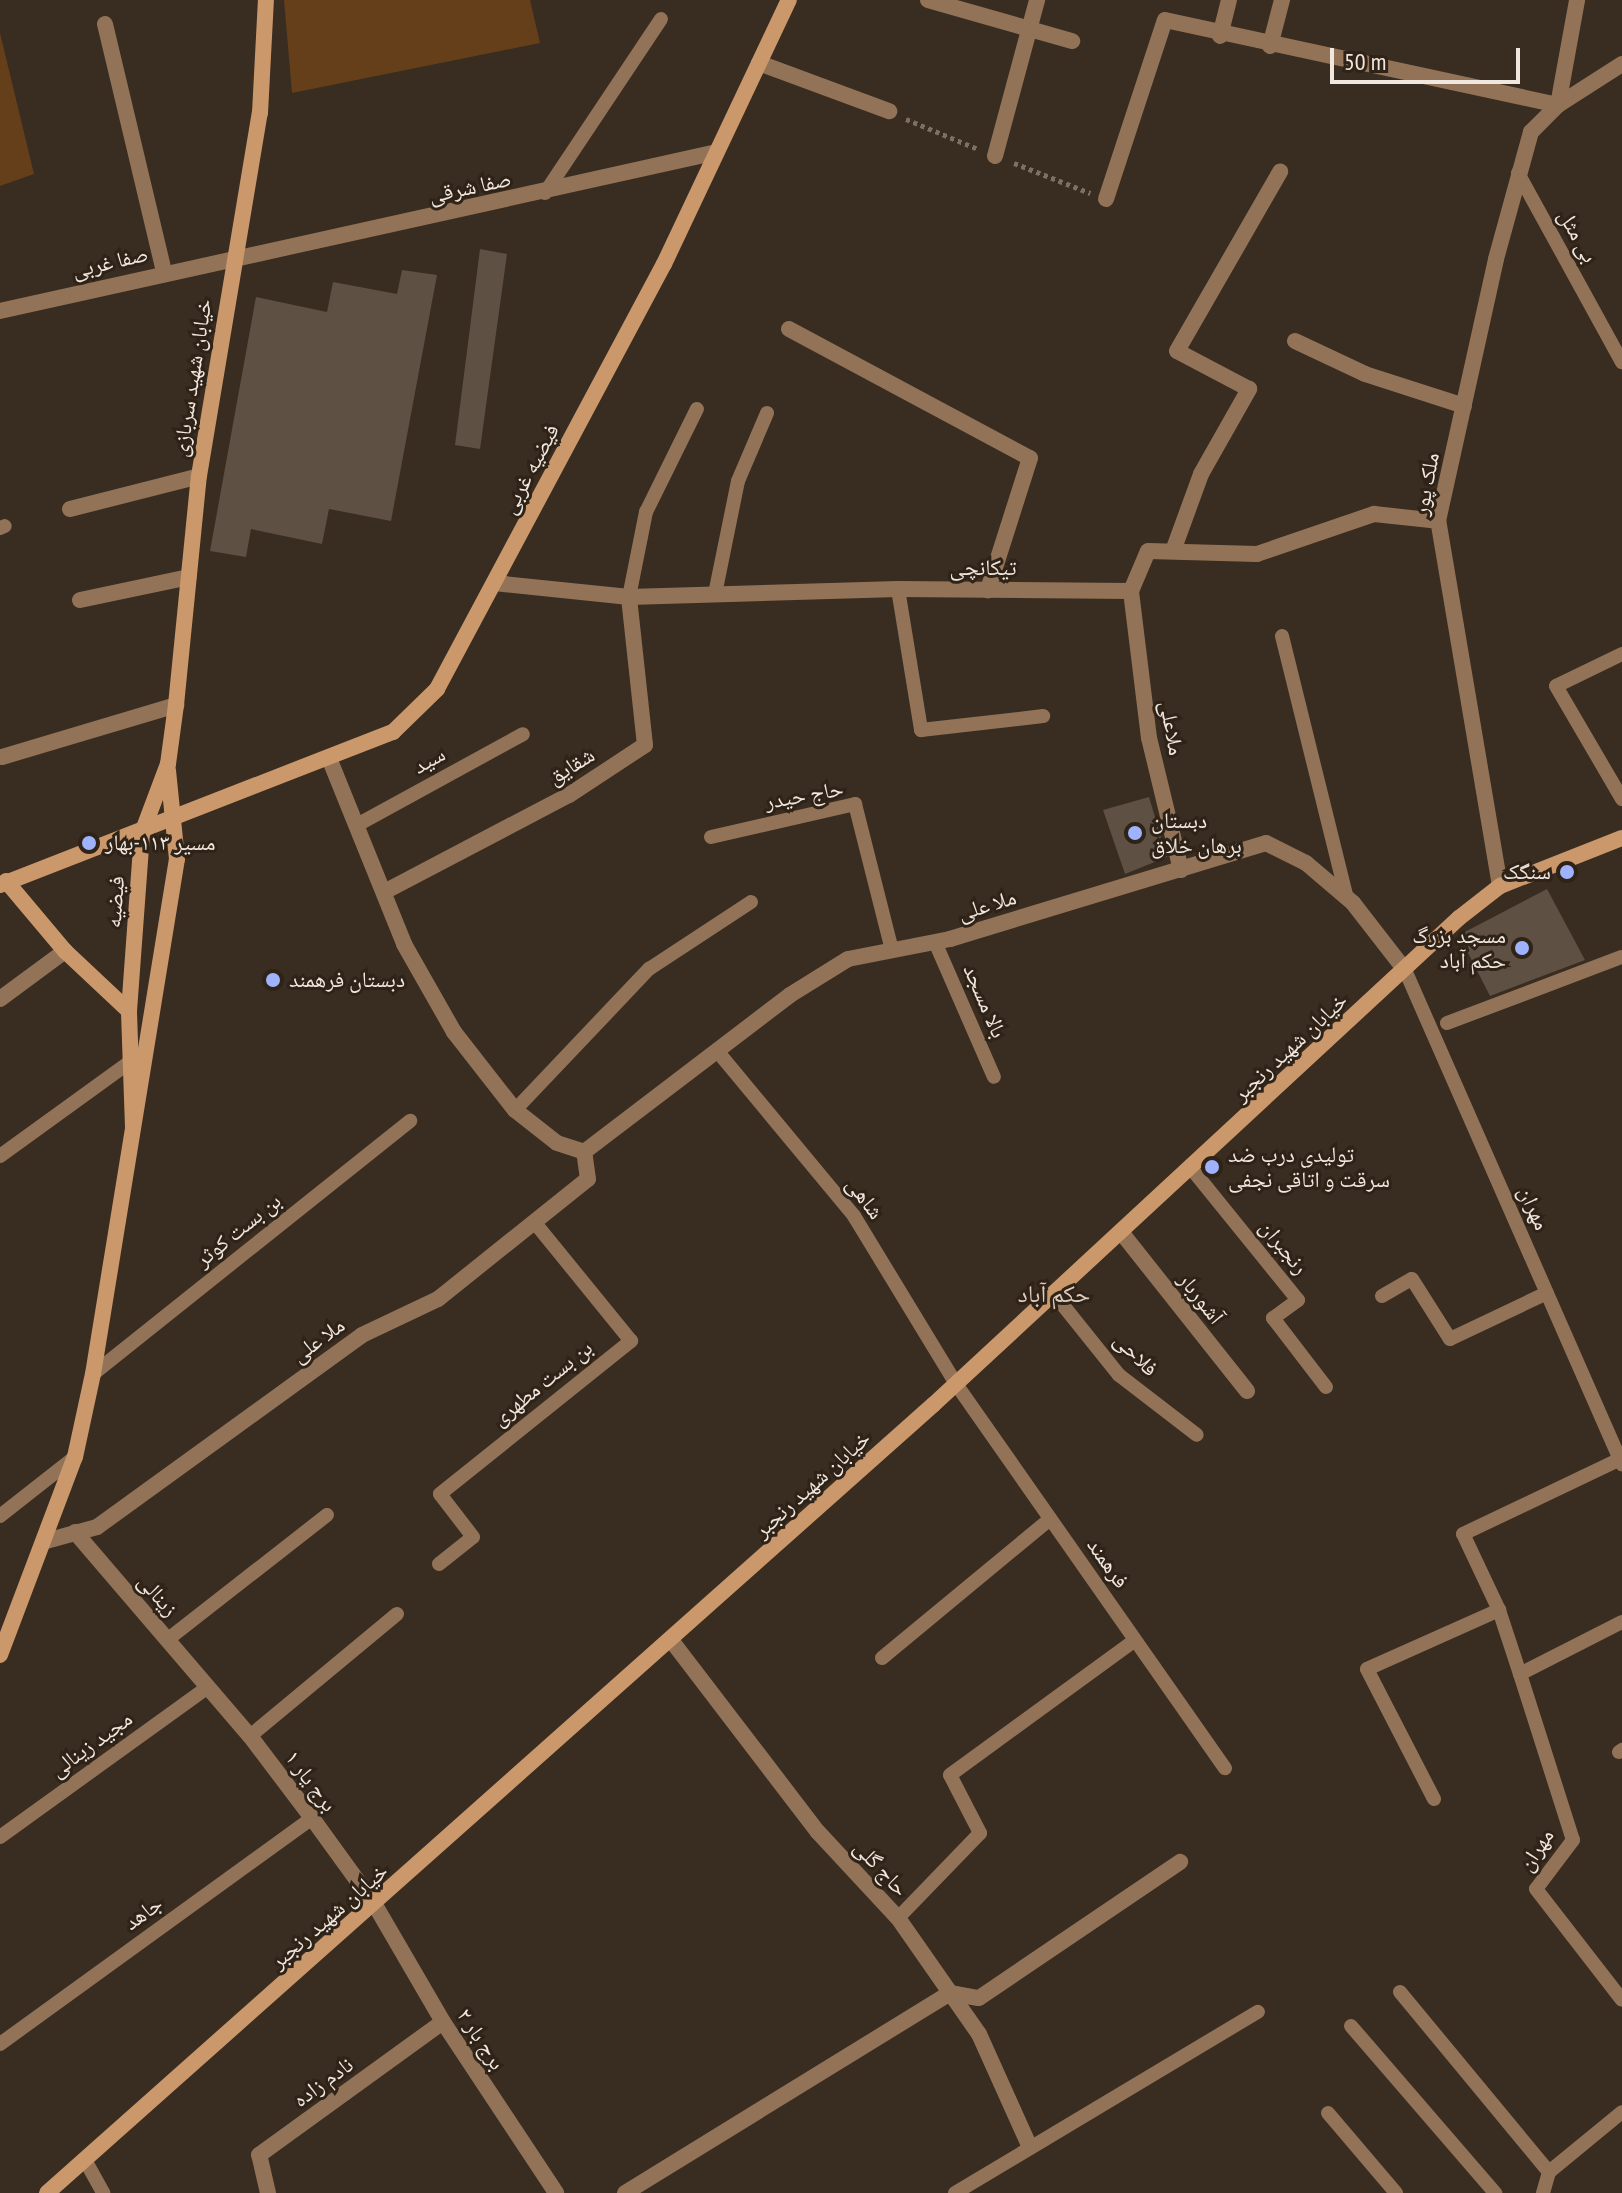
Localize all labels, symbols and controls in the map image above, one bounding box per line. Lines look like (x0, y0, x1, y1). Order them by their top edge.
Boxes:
scale bar (1334, 32, 1524, 82)
text: 50 m (1344, 46, 1386, 77)
street label: صفا شرقی (426, 165, 514, 209)
street label: بی مثل (1553, 205, 1603, 267)
street label: صفا غربی (69, 240, 151, 284)
street label: خیابان شهید سربازی (166, 297, 218, 459)
street label: فیضیه غربی (495, 420, 565, 518)
street label: ملک پور (1407, 450, 1445, 518)
street label: تیکانچی (950, 555, 1016, 581)
street label: ملاعلی (1154, 699, 1190, 757)
street label: سید (408, 740, 450, 780)
street label: شقایق (543, 741, 599, 791)
street label: حاج حیدر (763, 775, 845, 815)
place label: دبستان برهان خلاق (1151, 807, 1242, 858)
marker: دبستان برهان خلاق (1126, 824, 1144, 842)
place label: مسیر ۱۱۳-بهار (105, 830, 216, 856)
marker: مسیر ۱۱۳-بهار (80, 834, 98, 852)
place label: سنگک (1503, 859, 1551, 885)
marker: سنگک (1558, 863, 1576, 881)
street label: فیضیه (100, 875, 130, 929)
street label: ملا علی (955, 884, 1019, 926)
place label: مسجد بزرگ حکم آباد (1412, 922, 1506, 974)
marker: مسجد بزرگ حکم آباد (1513, 939, 1531, 957)
street label: بالا مسجد (958, 960, 1012, 1042)
place label: دبستان فرهمند (289, 967, 405, 993)
marker: دبستان فرهمند (264, 971, 282, 989)
street label: خیابان شهید رنجبر (1227, 987, 1353, 1107)
place label: تولیدی درب ضد سرقت و اتاقی نجفی (1228, 1141, 1390, 1192)
marker: تولیدی درب ضد سرقت و اتاقی نجفی (1203, 1158, 1221, 1176)
street label: شاهی (841, 1172, 889, 1224)
street label: مهران (1513, 1182, 1555, 1234)
street label: بن بست کوثر (190, 1187, 286, 1273)
street label: رنجبران (1254, 1214, 1314, 1280)
street label: آشوربار (1173, 1267, 1229, 1329)
district label: حکم آباد (1018, 1280, 1090, 1308)
street label: ملا علی (286, 1312, 350, 1368)
street label: فلاحی (1108, 1326, 1164, 1382)
street label: بن بست مطهری (486, 1334, 598, 1432)
street label: خیابان شهید رنجبر (749, 1425, 875, 1543)
street label: فرهمند (1081, 1533, 1135, 1593)
street label: زینالی (132, 1568, 184, 1622)
street label: مجید زینالی (45, 1705, 137, 1783)
street label: برج یار ۱ (279, 1745, 343, 1817)
street label: مهران (1513, 1824, 1559, 1876)
street label: حاج گلی (848, 1834, 914, 1902)
street label: خیابان شهید رنجبر (265, 1858, 393, 1974)
street label: جاهد (119, 1890, 167, 1936)
street label: برج بار ۲ (451, 2003, 511, 2075)
street label: نادم زاده (288, 2051, 358, 2113)

